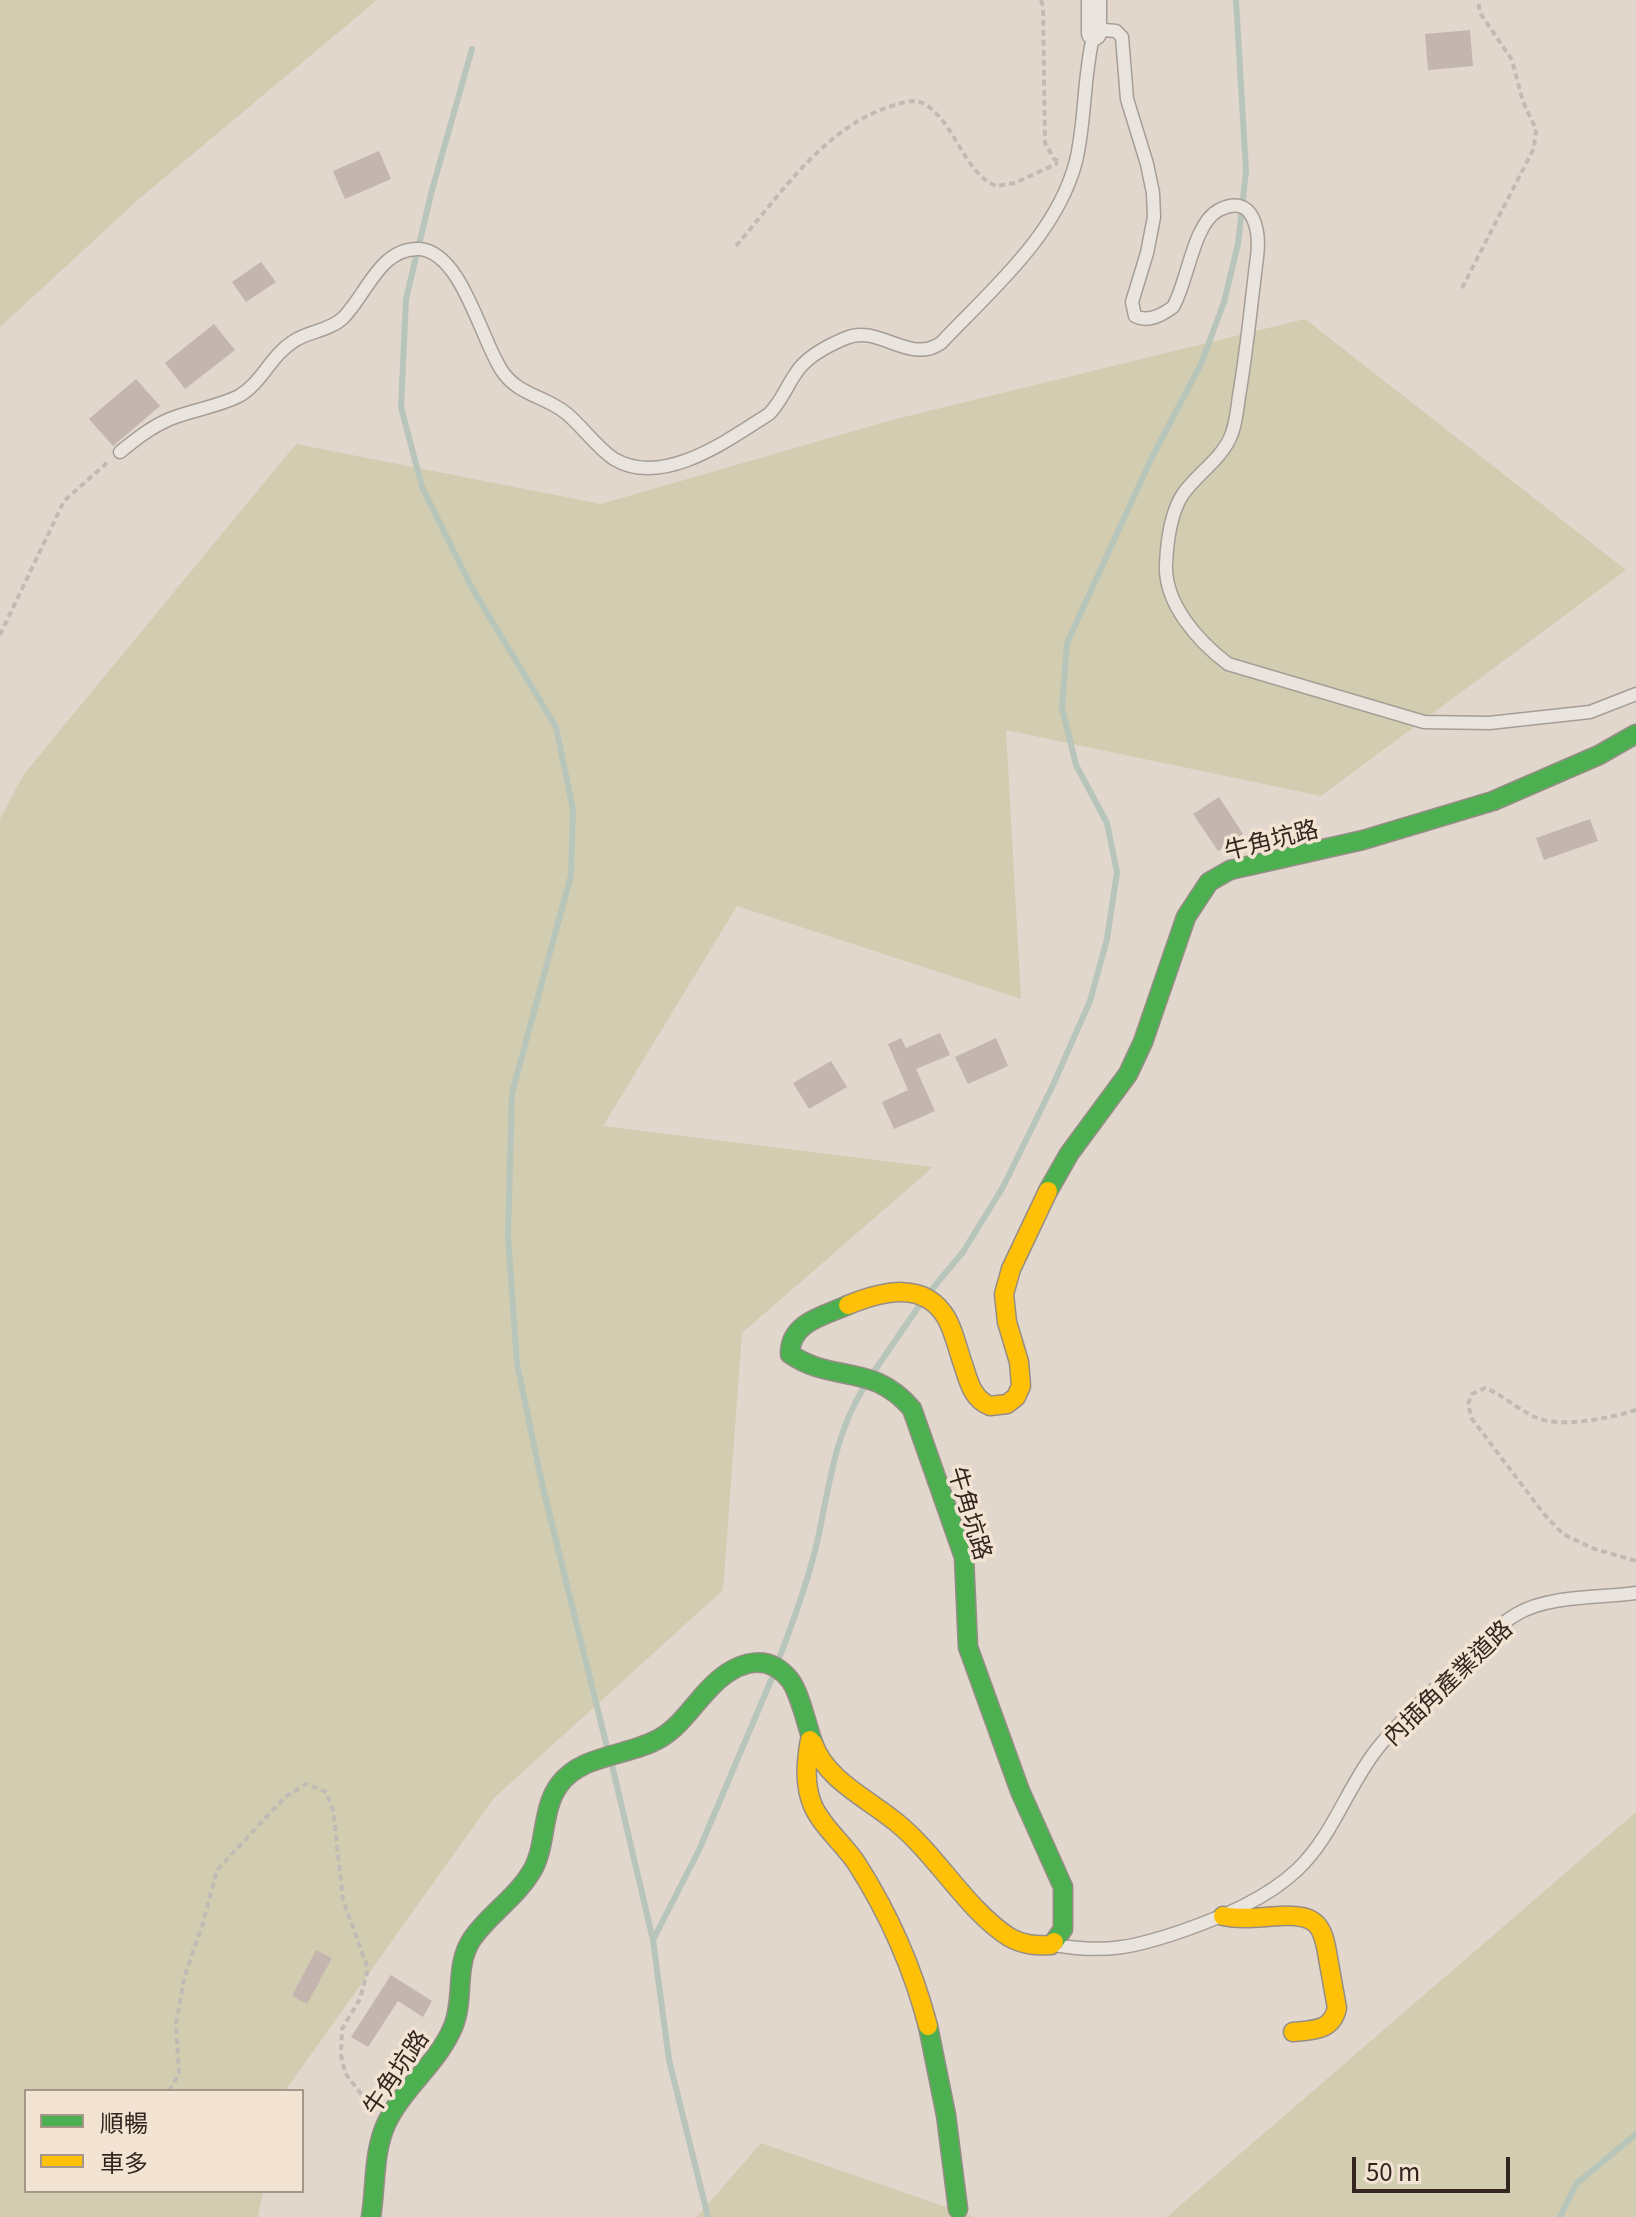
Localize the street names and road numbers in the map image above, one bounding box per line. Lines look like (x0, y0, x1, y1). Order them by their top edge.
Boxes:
street label: 牛角坑路 (1221, 813, 1321, 865)
street label: 牛角坑路 (943, 1463, 999, 1563)
street label: 內插角產業道路 (1377, 1613, 1517, 1751)
street label: 牛角坑路 (356, 2024, 434, 2120)

